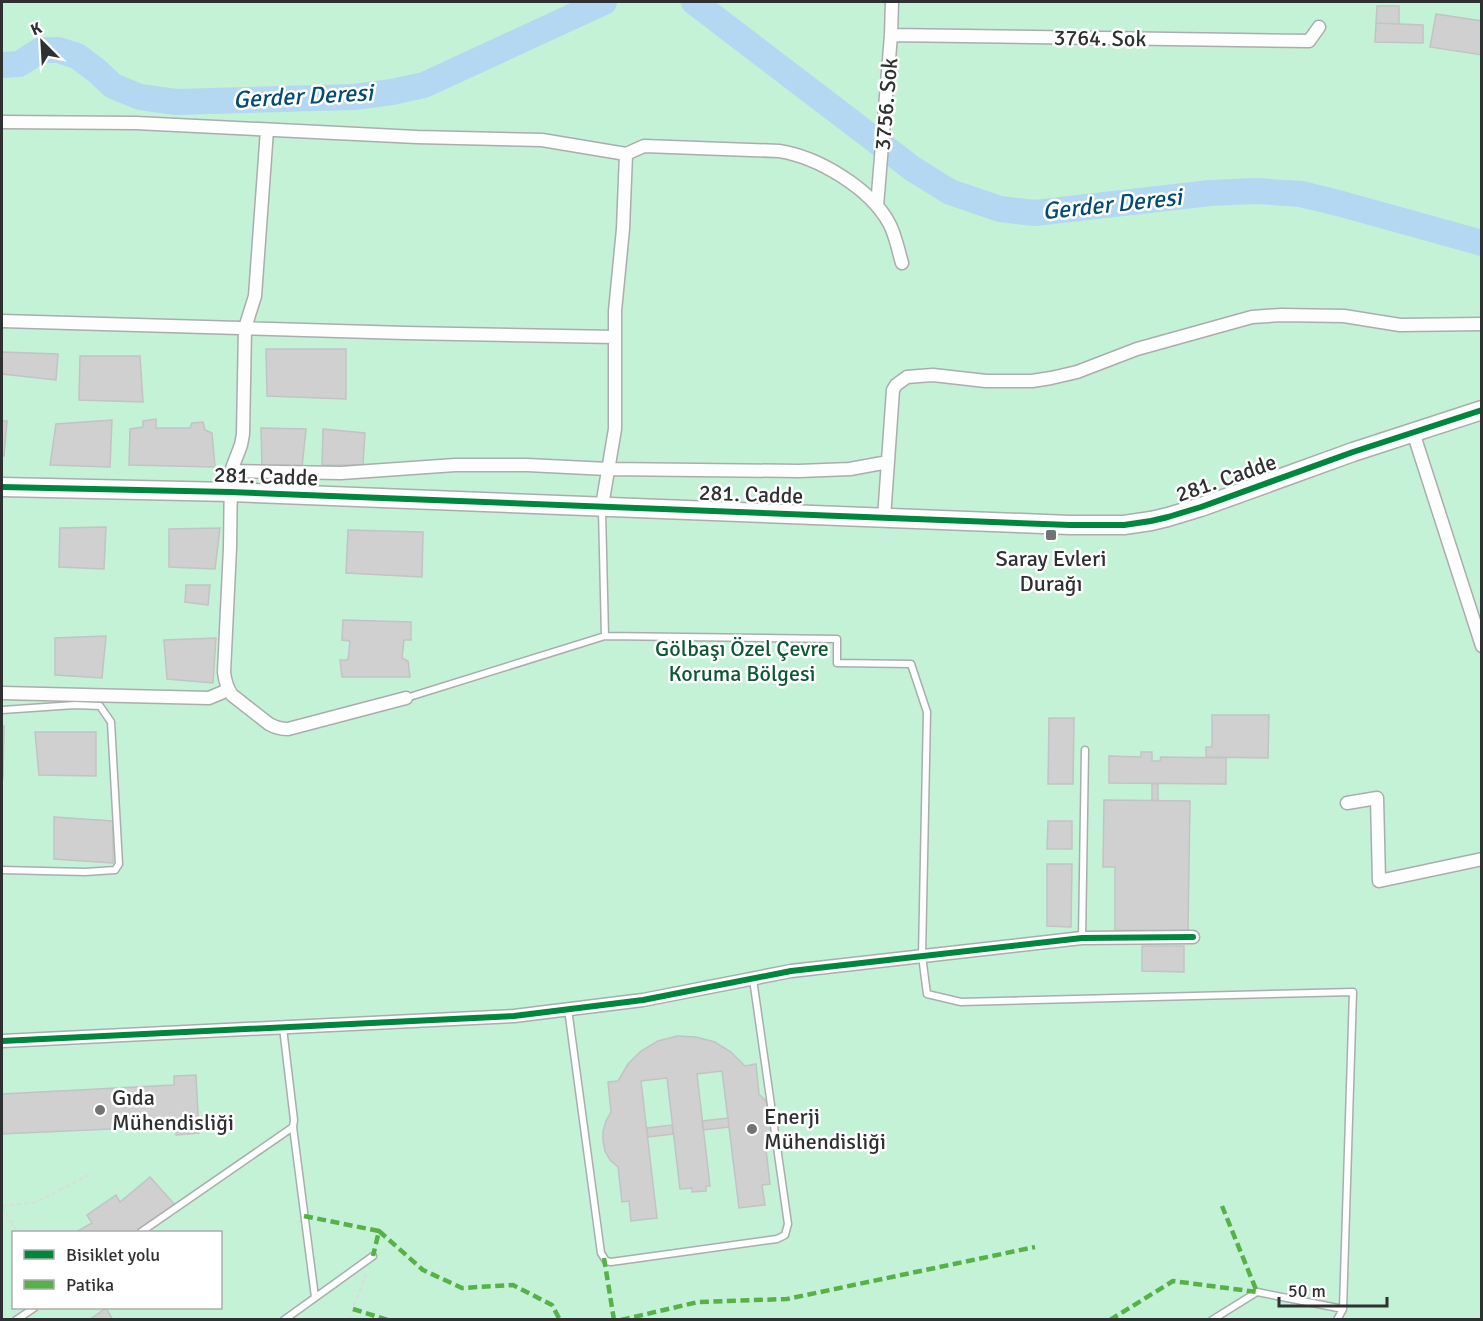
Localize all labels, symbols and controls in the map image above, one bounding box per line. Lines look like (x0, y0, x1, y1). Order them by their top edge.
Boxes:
north arrow (12, 12, 72, 72)
text: K (28, 18, 45, 40)
street label: 3764. Sok (1053, 24, 1147, 52)
street label: 3756. Sok (869, 57, 903, 151)
water label: Gerder Deresi (232, 77, 376, 115)
water label: Gerder Deresi (1041, 182, 1186, 226)
street label: 281. Cadde (1172, 448, 1280, 508)
street label: 281. Cadde (213, 461, 319, 491)
street label: 281. Cadde (698, 479, 804, 509)
marker: Saray Evleri Durağı (1044, 528, 1058, 542)
place label: Saray Evleri Durağı (995, 545, 1107, 597)
park label: Gölbaşı Özel Çevre Koruma Bölgesi (655, 635, 829, 687)
place label: Gıda Mühendisliği (112, 1084, 234, 1136)
marker: Gıda Mühendisliği (93, 1103, 107, 1117)
place label: Enerji Mühendisliği (764, 1103, 886, 1155)
marker: Enerji Mühendisliği (745, 1122, 759, 1136)
legend (12, 1231, 222, 1309)
text: Bisiklet yolu (66, 1244, 160, 1266)
scale bar (1279, 1270, 1387, 1308)
text: Patika (66, 1274, 114, 1296)
text: 50 m (1288, 1280, 1326, 1302)

